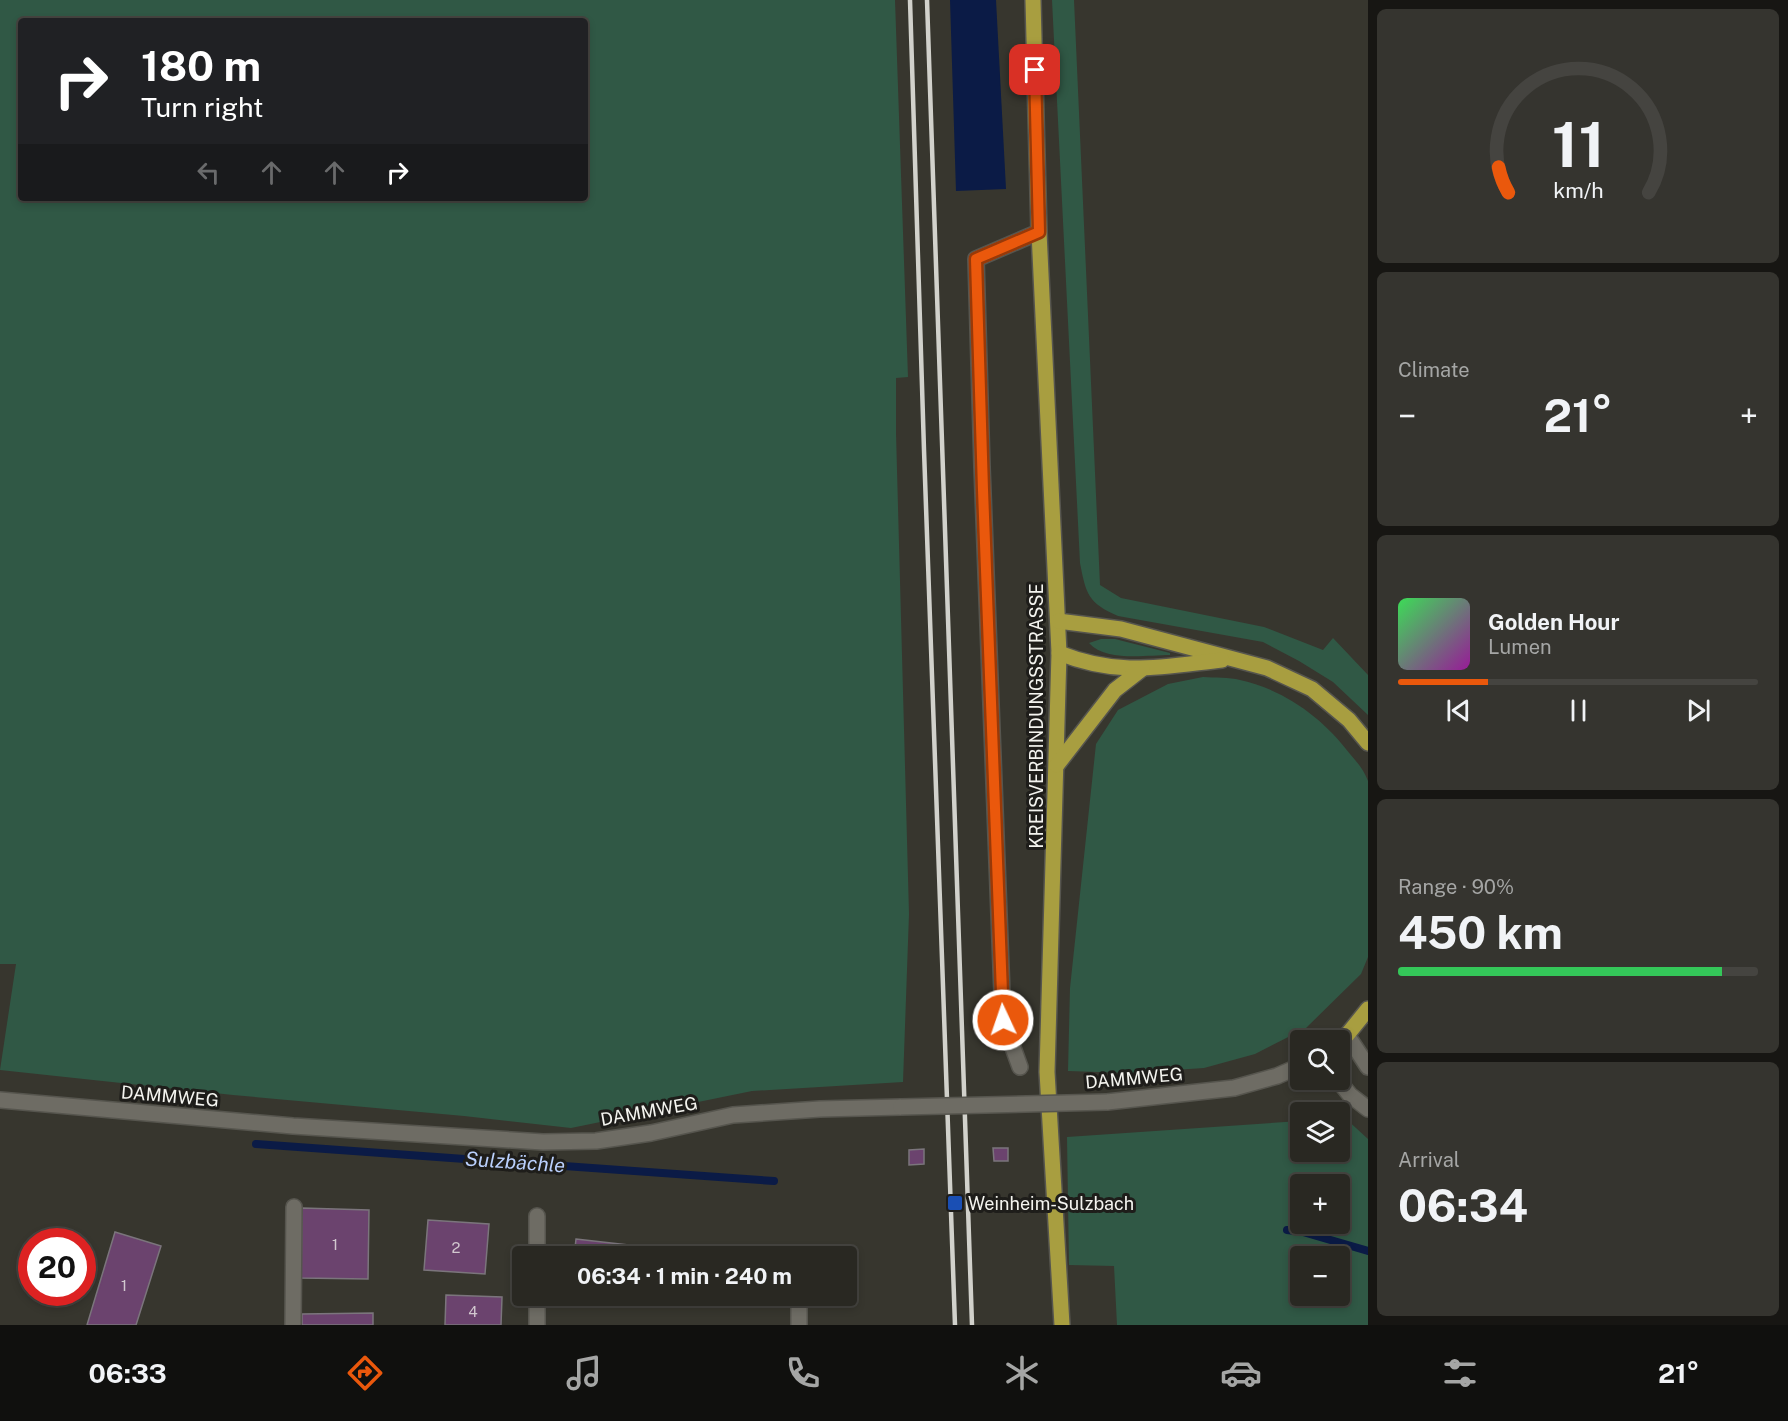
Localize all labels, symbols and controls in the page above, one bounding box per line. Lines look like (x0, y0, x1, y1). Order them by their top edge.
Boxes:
text: 180 m (141, 41, 261, 90)
icon: right (42, 42, 120, 120)
pin (1009, 44, 1060, 95)
icon: arrive (1018, 53, 1051, 86)
text: Turn right (141, 91, 264, 123)
text: 11 (1551, 108, 1605, 181)
icon: left (192, 156, 225, 189)
icon: ahead (255, 156, 288, 189)
icon: ahead (318, 156, 351, 189)
icon: right (381, 156, 414, 189)
text: km/h (1553, 178, 1603, 203)
text: Climate (1398, 358, 1470, 382)
text: 21° (1543, 389, 1613, 442)
text: − (1398, 397, 1416, 435)
text: + (1740, 397, 1758, 435)
street label: KREISVERBINDUNGSSTRASSE (1026, 583, 1047, 849)
text: Golden Hour (1488, 609, 1619, 635)
text: Lumen (1488, 635, 1552, 659)
icon: previous (1442, 694, 1475, 727)
icon: pause (1562, 694, 1595, 727)
icon: next (1682, 694, 1715, 727)
text: Range · 90% (1398, 875, 1514, 899)
text: 450 km (1398, 906, 1563, 959)
position arrow (971, 988, 1035, 1052)
map controls (1290, 1030, 1350, 1306)
button: search (1290, 1030, 1350, 1090)
street label: DAMMWEG (1084, 1063, 1184, 1093)
street label: DAMMWEG (120, 1081, 220, 1111)
street label: DAMMWEG (599, 1092, 699, 1130)
button: layers (1290, 1102, 1350, 1162)
water label: Sulzbächle (464, 1147, 566, 1177)
text: Arrival (1398, 1148, 1460, 1172)
button: + (1290, 1174, 1350, 1234)
text: 06:34 (1398, 1179, 1528, 1232)
place label: Weinheim-Sulzbach (968, 1193, 1134, 1214)
marker: Weinheim-Sulzbach (946, 1194, 964, 1212)
speed limit sign: 20 (18, 1228, 96, 1306)
house number: 1 (332, 1236, 338, 1253)
house number: 2 (452, 1239, 461, 1256)
button: − (1290, 1246, 1350, 1306)
text: 06:34 · 1 min · 240 m (577, 1263, 792, 1289)
house number: 1 (121, 1277, 127, 1294)
house number: 4 (468, 1303, 478, 1320)
icon: directions (344, 1352, 386, 1394)
icon: music (563, 1352, 605, 1394)
icon: phone (782, 1352, 824, 1394)
icon: climate (1001, 1352, 1043, 1394)
icon: car (1220, 1352, 1262, 1394)
icon: filters (1439, 1352, 1481, 1394)
text: 06:33 (89, 1357, 167, 1389)
text: 21° (1658, 1357, 1699, 1389)

